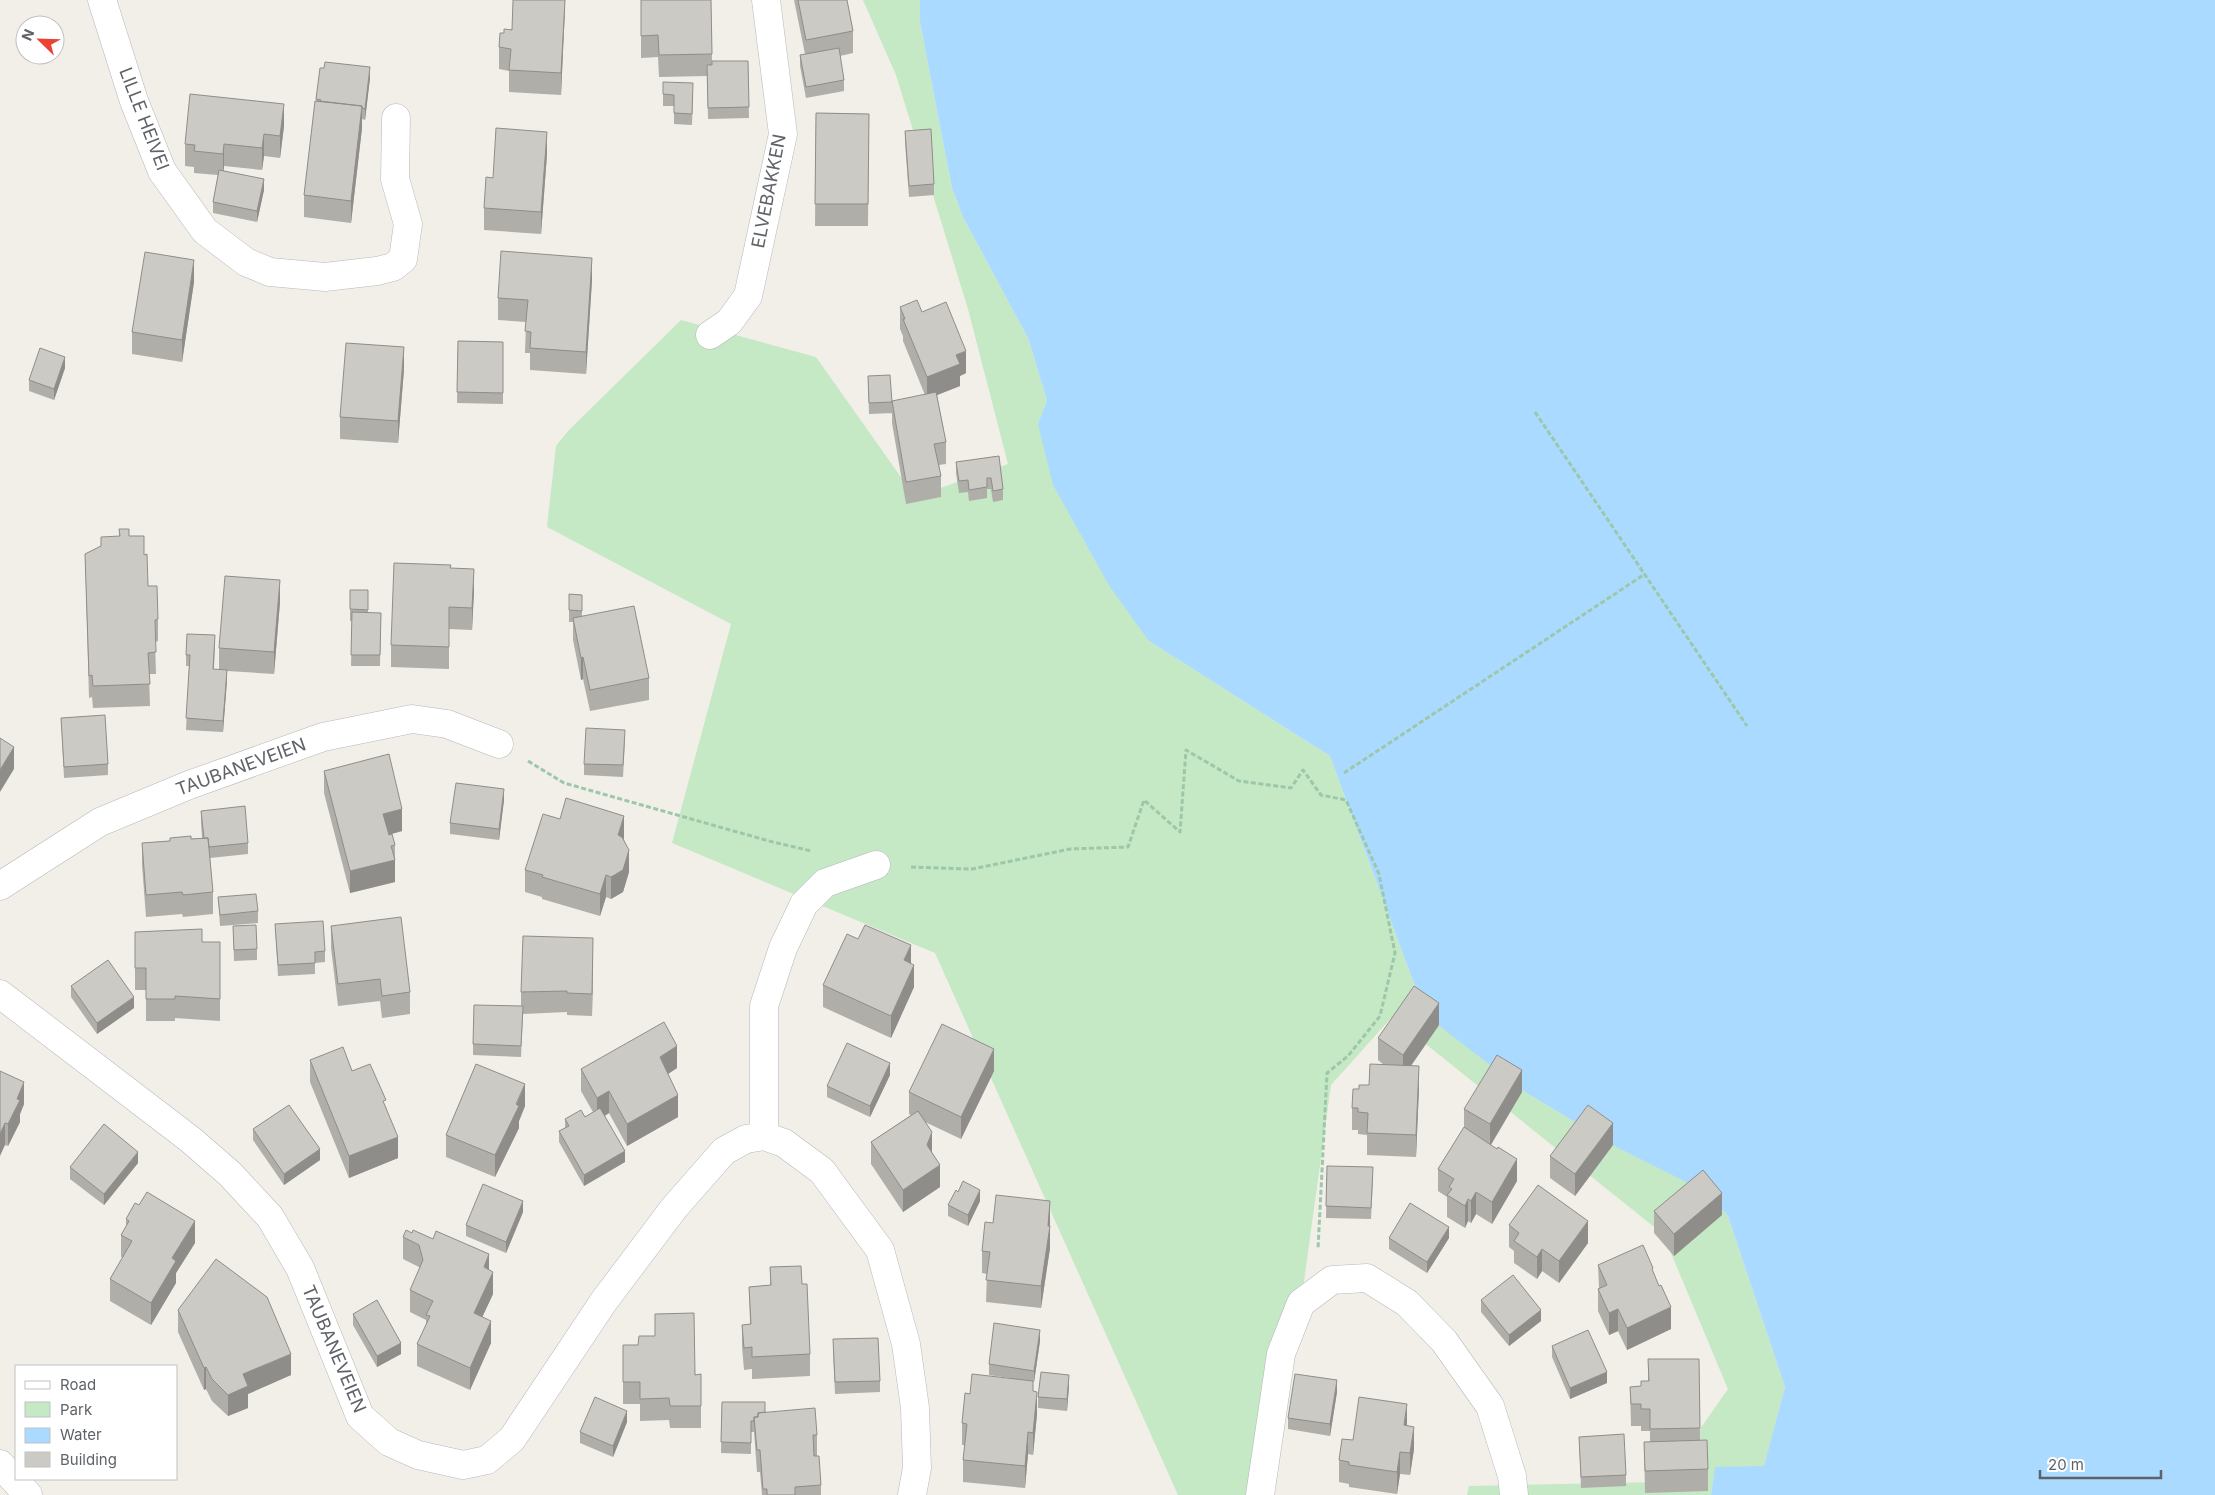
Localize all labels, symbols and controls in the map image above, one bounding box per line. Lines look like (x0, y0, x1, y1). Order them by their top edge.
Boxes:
north arrow (15, 15, 65, 65)
text: N (18, 26, 37, 43)
street label: LILLE HEIVEI (115, 64, 174, 173)
street label: ELVEBAKKEN (747, 132, 790, 250)
street label: TAUBANEVEIEN (173, 733, 309, 800)
street label: TAUBANEVEIEN (298, 1282, 371, 1416)
legend (15, 1365, 178, 1480)
text: Road (60, 1375, 96, 1394)
text: Park (60, 1400, 93, 1419)
text: Water (60, 1425, 102, 1444)
scale bar (2040, 1448, 2161, 1480)
text: Building (60, 1450, 117, 1469)
text: 20 m (2048, 1455, 2084, 1474)

